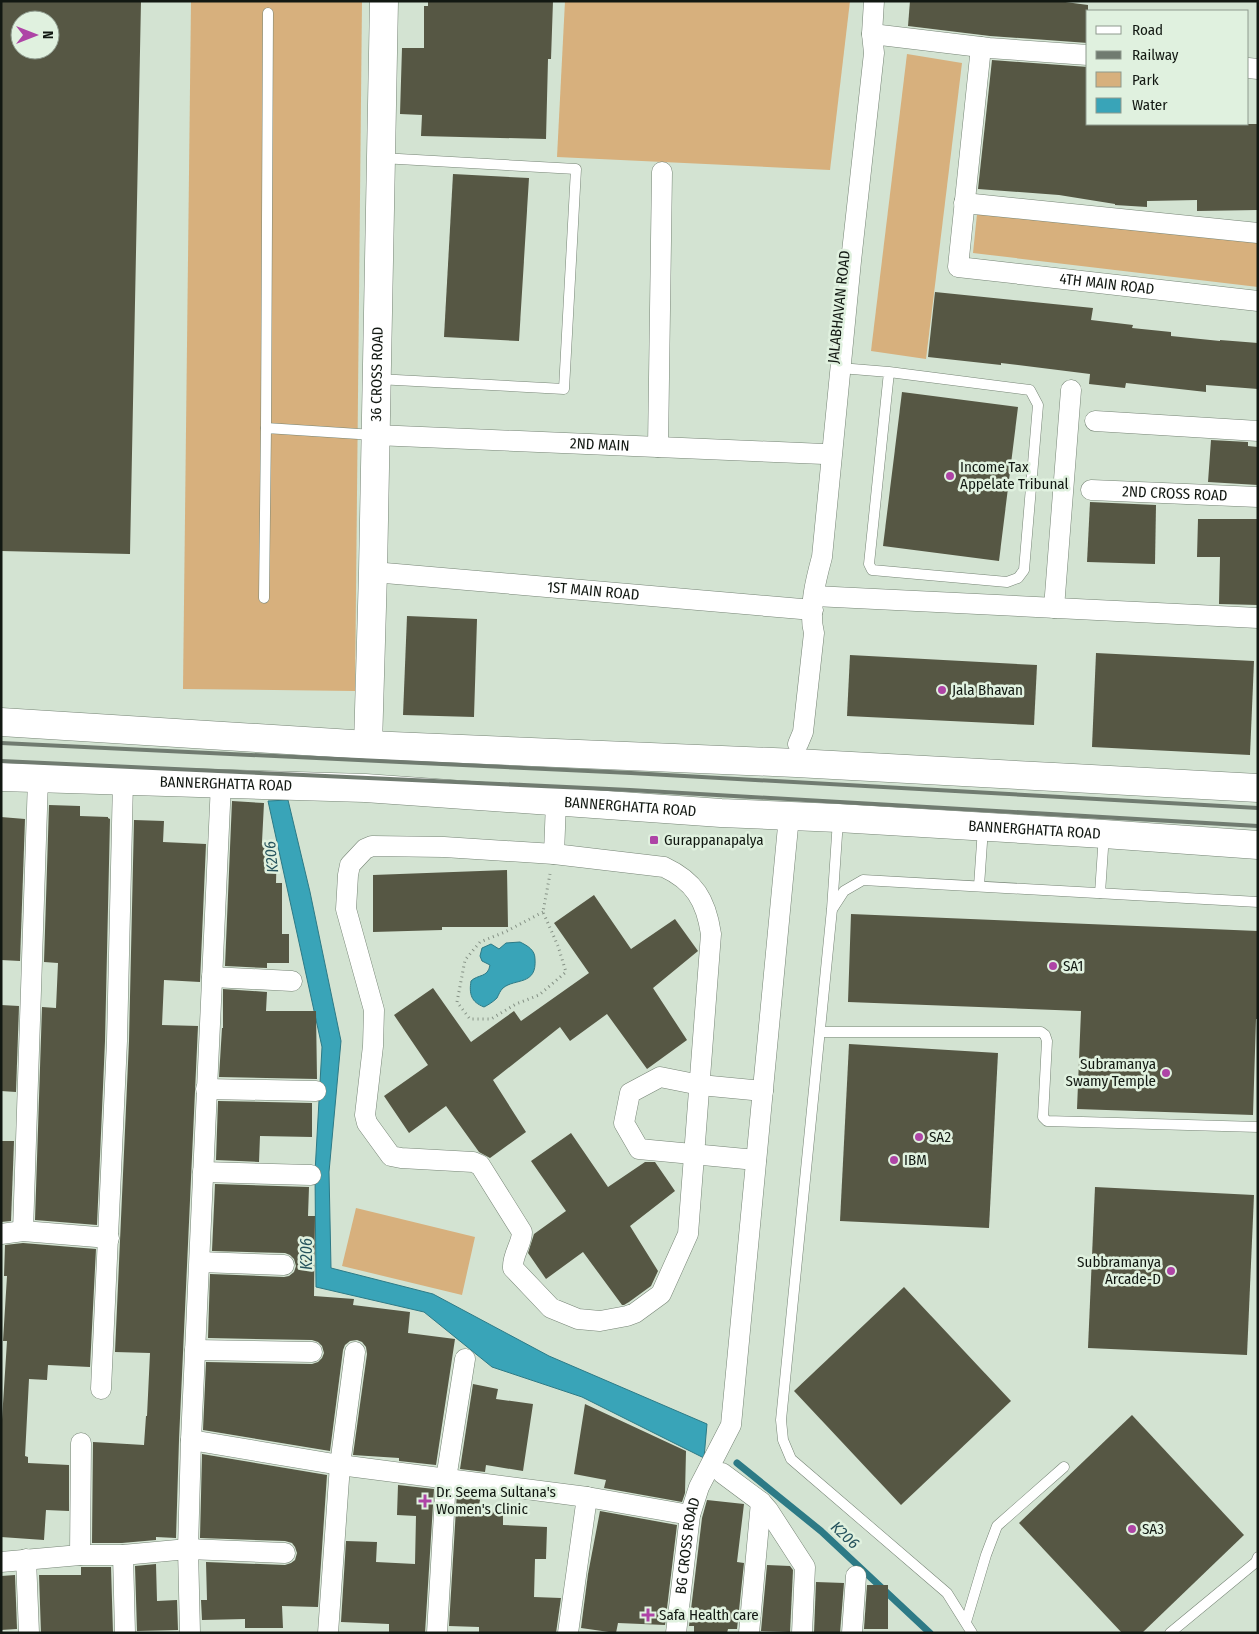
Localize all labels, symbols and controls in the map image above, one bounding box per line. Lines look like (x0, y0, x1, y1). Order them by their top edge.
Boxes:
north arrow (10, 10, 60, 60)
legend (1086, 10, 1249, 125)
text: Road (1132, 21, 1163, 39)
text: N (39, 31, 56, 39)
text: Railway (1132, 46, 1179, 64)
text: Park (1132, 71, 1159, 89)
text: Water (1132, 96, 1168, 114)
street label: JALABHAVAN ROAD (824, 250, 854, 364)
street label: 4TH MAIN ROAD (1059, 270, 1155, 298)
street label: 36 CROSS ROAD (367, 326, 387, 422)
street label: 2ND MAIN (570, 434, 630, 455)
place label: Income Tax Appelate Tribunal (960, 458, 1069, 493)
marker: Income Tax Appelate Tribunal (944, 470, 956, 482)
street label: 2ND CROSS ROAD (1122, 482, 1228, 505)
street label: 1ST MAIN ROAD (546, 578, 640, 604)
place label: Jala Bhavan (952, 681, 1023, 699)
marker: Jala Bhavan (936, 684, 948, 696)
street label: BANNERGHATTA ROAD (159, 773, 292, 795)
street label: BANNERGHATTA ROAD (563, 793, 697, 820)
street label: BANNERGHATTA ROAD (968, 817, 1101, 843)
place label: Gurappanapalya (664, 831, 764, 849)
marker: Gurappanapalya (648, 834, 660, 846)
water label: K206 (260, 840, 282, 874)
place label: SA1 (1063, 957, 1083, 975)
marker: SA1 (1047, 960, 1059, 972)
place label: Subramanya Swamy Temple (1066, 1055, 1156, 1090)
marker: Subramanya Swamy Temple (1160, 1067, 1172, 1079)
place label: SA2 (929, 1128, 951, 1146)
marker: SA2 (913, 1131, 925, 1143)
place label: IBM (904, 1151, 927, 1169)
marker: IBM (888, 1154, 900, 1166)
water label: K206 (297, 1238, 316, 1270)
place label: Subbramanya Arcade-D (1077, 1253, 1161, 1288)
marker: Subbramanya Arcade-D (1165, 1265, 1177, 1277)
place label: Dr. Seema Sultana's Women's Clinic (436, 1483, 556, 1518)
marker: Dr. Seema Sultana's Women's Clinic (418, 1494, 432, 1508)
street label: BG CROSS ROAD (672, 1495, 704, 1595)
water label: K206 (827, 1517, 863, 1553)
place label: SA3 (1142, 1520, 1164, 1538)
marker: SA3 (1126, 1523, 1138, 1535)
place label: Safa Health care (659, 1606, 759, 1624)
marker: Safa Health care (641, 1608, 655, 1622)

